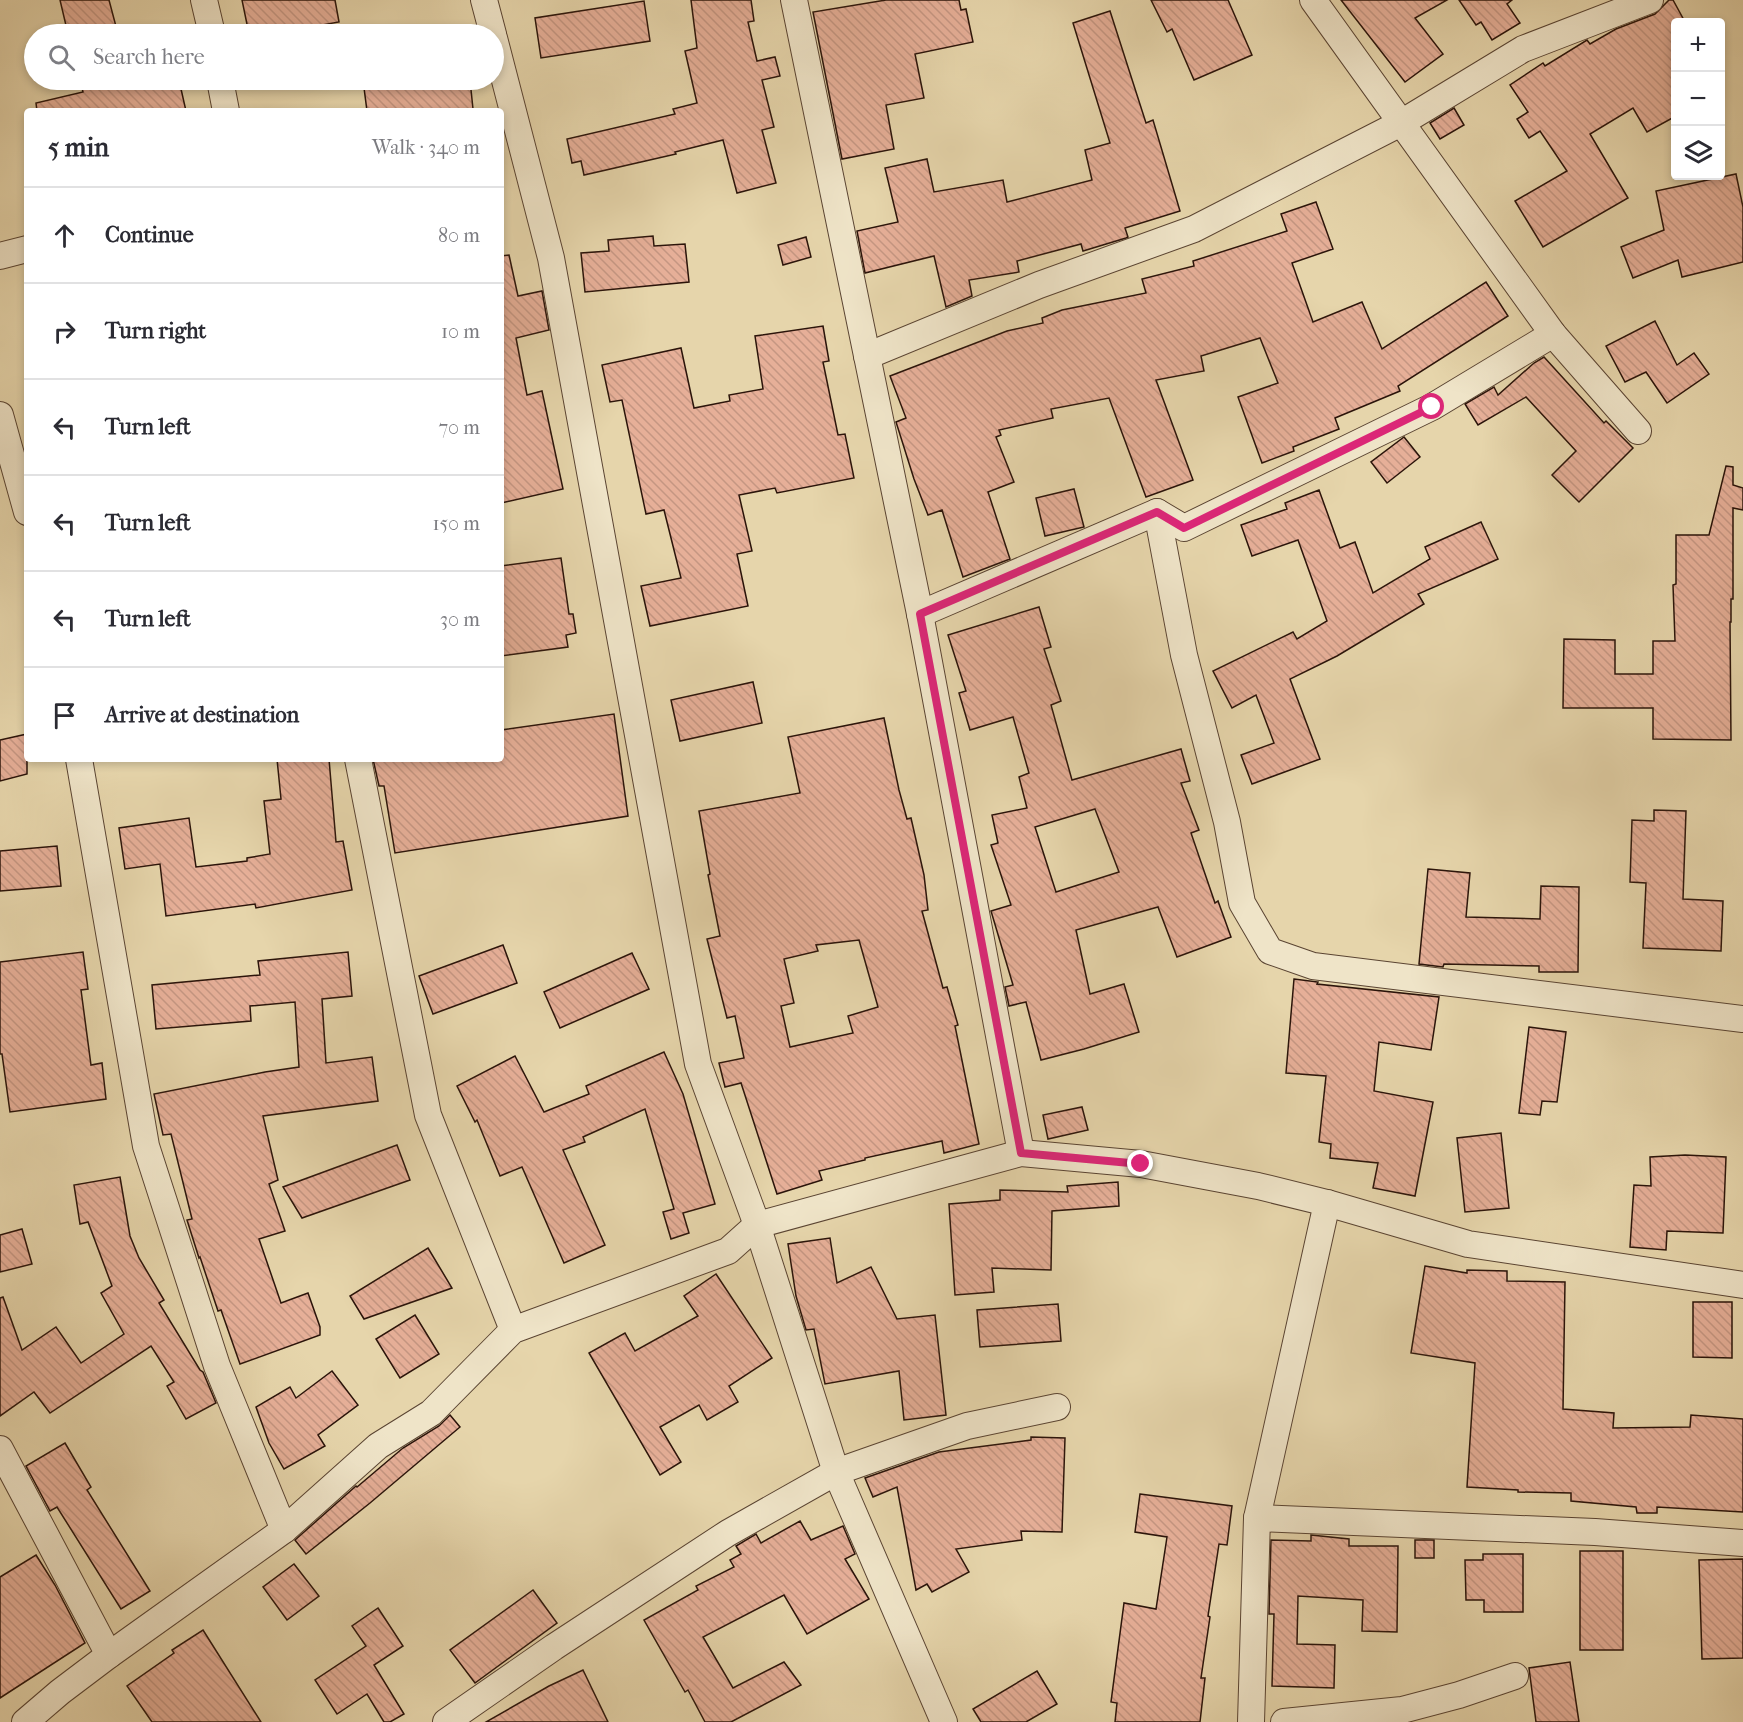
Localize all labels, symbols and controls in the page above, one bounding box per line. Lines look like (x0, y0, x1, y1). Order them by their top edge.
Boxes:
map controls (1671, 18, 1725, 180)
button: + (1671, 18, 1725, 72)
search box (24, 24, 504, 90)
icon: search (45, 41, 78, 74)
text: Search here (93, 44, 205, 70)
button: − (1671, 72, 1725, 126)
button: layers (1671, 126, 1725, 180)
text: 5 min (48, 132, 109, 163)
text: Walk · 340 m (372, 136, 480, 159)
icon: ahead (48, 219, 81, 252)
text: Continue (105, 222, 194, 248)
text: 80 m (438, 224, 480, 247)
icon: right (48, 315, 81, 348)
text: Turn right (105, 318, 206, 344)
text: 10 m (441, 320, 480, 343)
route start (1418, 393, 1444, 419)
icon: left (48, 411, 81, 444)
text: Turn left (105, 414, 191, 440)
text: 70 m (438, 416, 480, 439)
icon: left (48, 507, 81, 540)
text: Turn left (105, 510, 191, 536)
text: 150 m (432, 512, 480, 535)
icon: left (48, 603, 81, 636)
text: Turn left (105, 606, 191, 632)
text: 30 m (440, 608, 480, 631)
icon: arrive (48, 699, 81, 732)
text: Arrive at destination (105, 702, 299, 728)
route end (1127, 1150, 1153, 1176)

